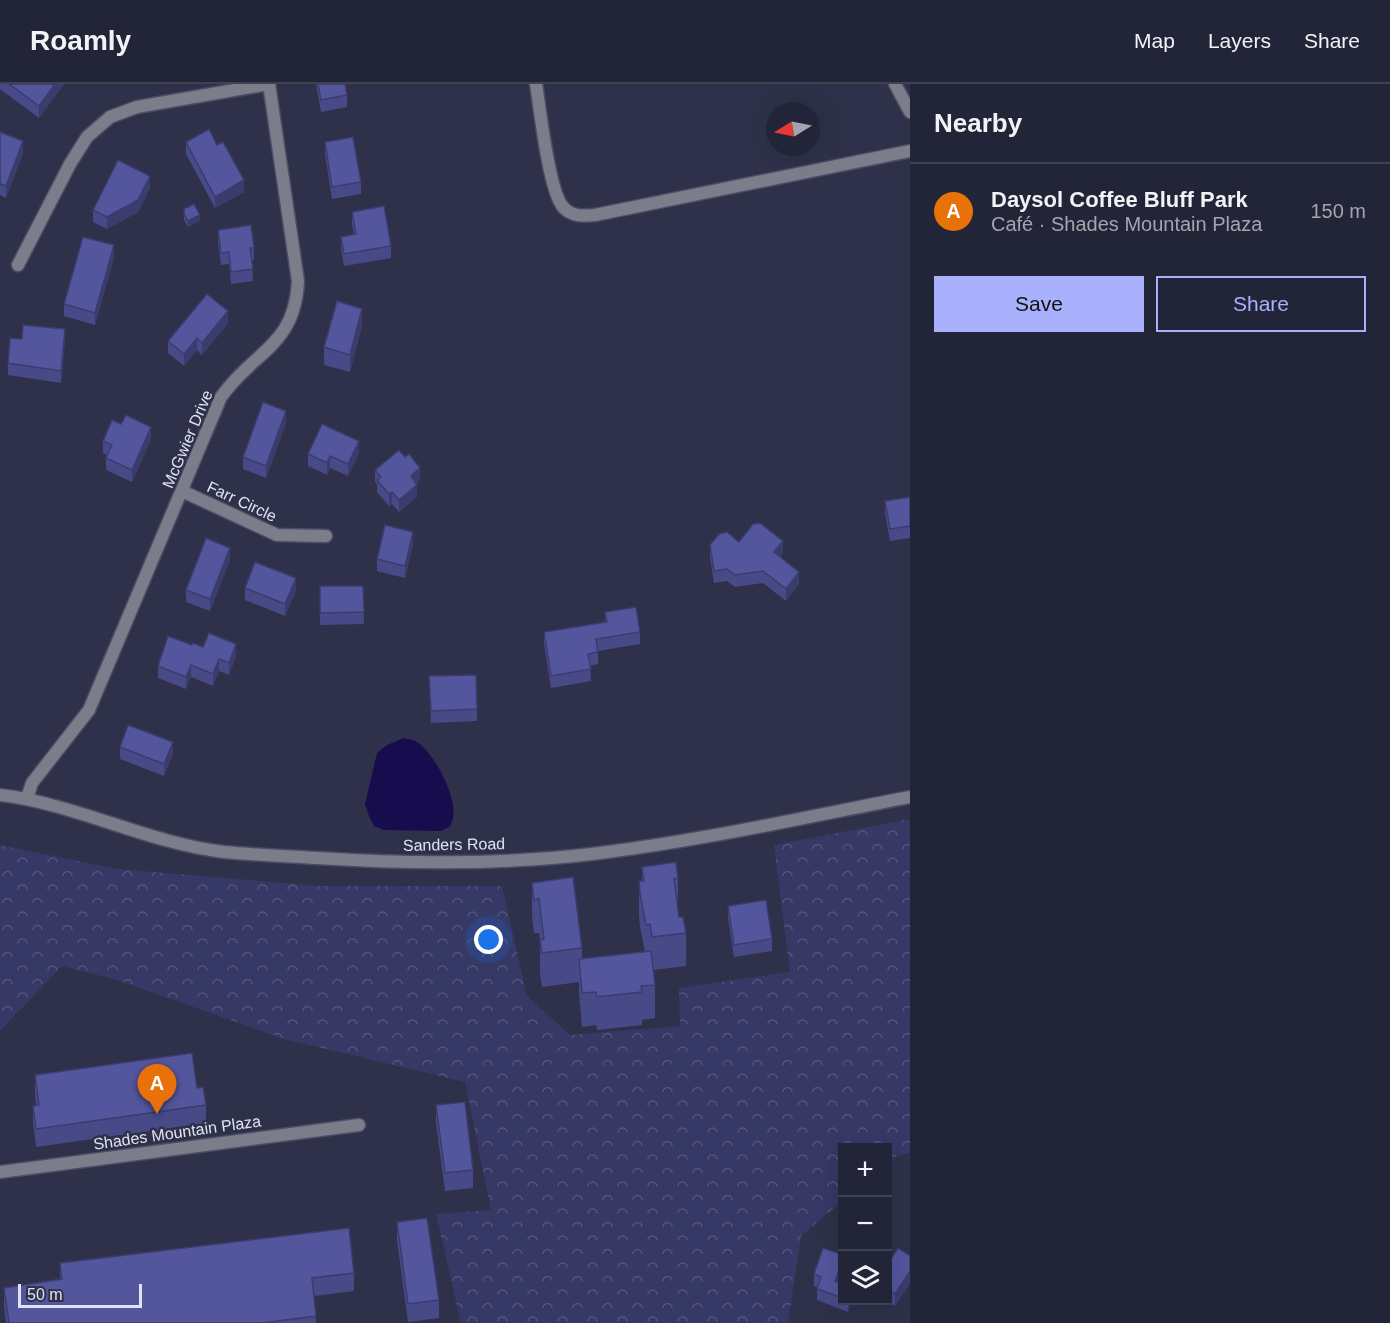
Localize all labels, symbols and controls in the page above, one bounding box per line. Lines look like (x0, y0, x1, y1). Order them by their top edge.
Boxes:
text: Roamly (30, 25, 131, 56)
text: Map (1134, 29, 1175, 52)
text: Layers (1208, 29, 1271, 52)
text: Share (1304, 29, 1360, 52)
north arrow (766, 102, 820, 156)
text: Nearby (934, 108, 1022, 138)
text: Daysol Coffee Bluff Park (991, 187, 1248, 212)
text: A (946, 200, 961, 222)
text: 150 m (1310, 200, 1366, 222)
text: Café · Shades Mountain Plaza (991, 213, 1262, 235)
button: Save (934, 276, 1144, 332)
button: Share (1156, 276, 1366, 332)
street label: McGwier Drive (159, 388, 216, 491)
street label: Farr Circle (204, 478, 279, 525)
street label: Sanders Road (403, 835, 505, 854)
your location (474, 925, 503, 954)
pin: A (138, 1064, 176, 1114)
street label: Shades Mountain Plaza (92, 1112, 262, 1153)
map controls (838, 1143, 892, 1305)
button: + (838, 1143, 892, 1197)
button: − (838, 1197, 892, 1251)
button: layers (838, 1251, 892, 1305)
scale bar (18, 1281, 142, 1308)
text: 50 m (27, 1286, 63, 1303)

